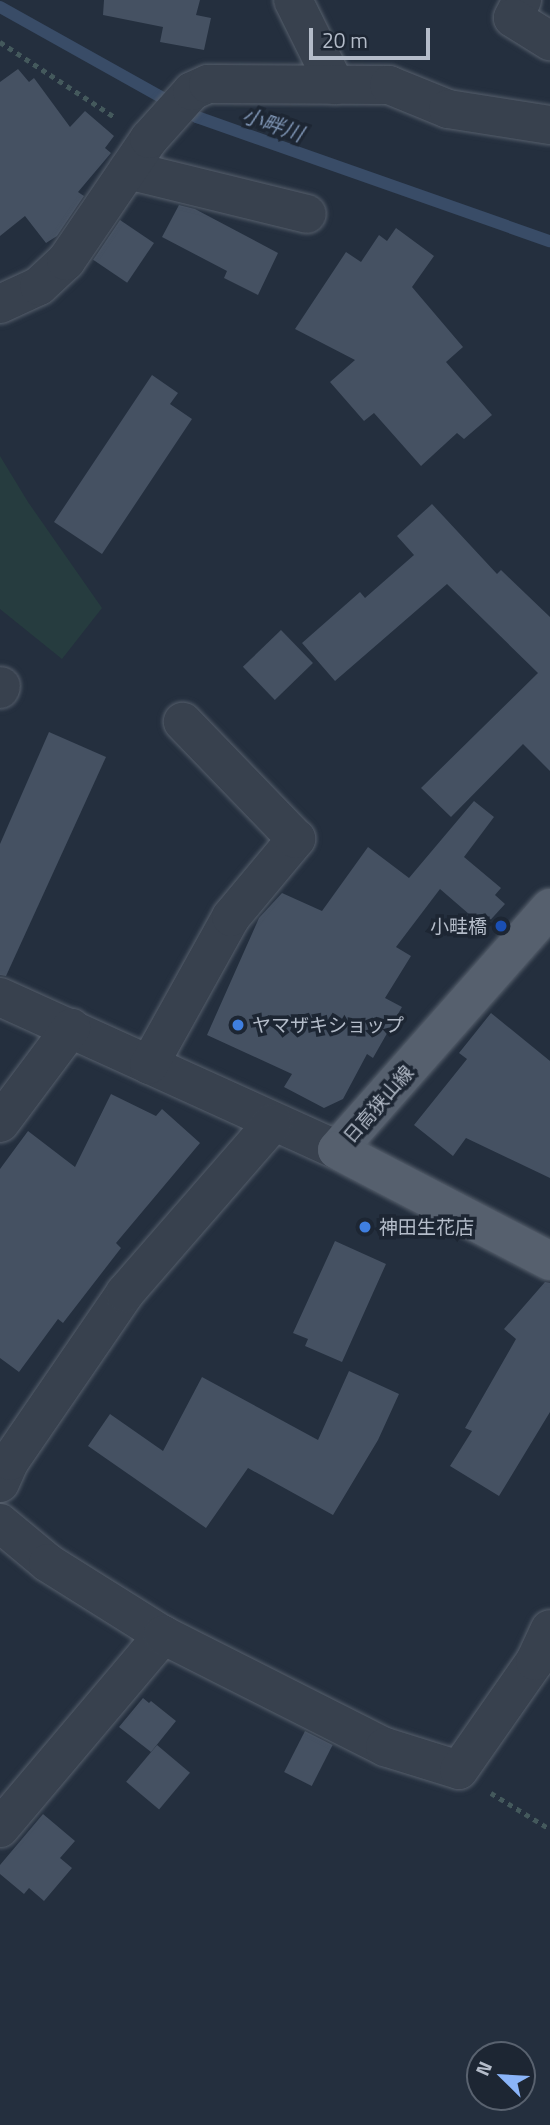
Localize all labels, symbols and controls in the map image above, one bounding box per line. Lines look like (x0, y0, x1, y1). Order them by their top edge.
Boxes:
scale bar (312, 14, 433, 58)
text: 20 m (322, 24, 368, 56)
water label: 小畔川 (239, 102, 307, 146)
place label: 小畦橋 (430, 915, 487, 937)
marker: 小畦橋 (493, 918, 509, 934)
place label: ヤマザキショップ (252, 1014, 404, 1036)
marker: ヤマザキショップ (230, 1017, 246, 1033)
street label: 日高狭山線 (338, 1061, 418, 1147)
place label: 神田生花店 (379, 1216, 474, 1238)
marker: 神田生花店 (357, 1219, 373, 1235)
north arrow (466, 2041, 536, 2111)
text: N (467, 2056, 499, 2080)

